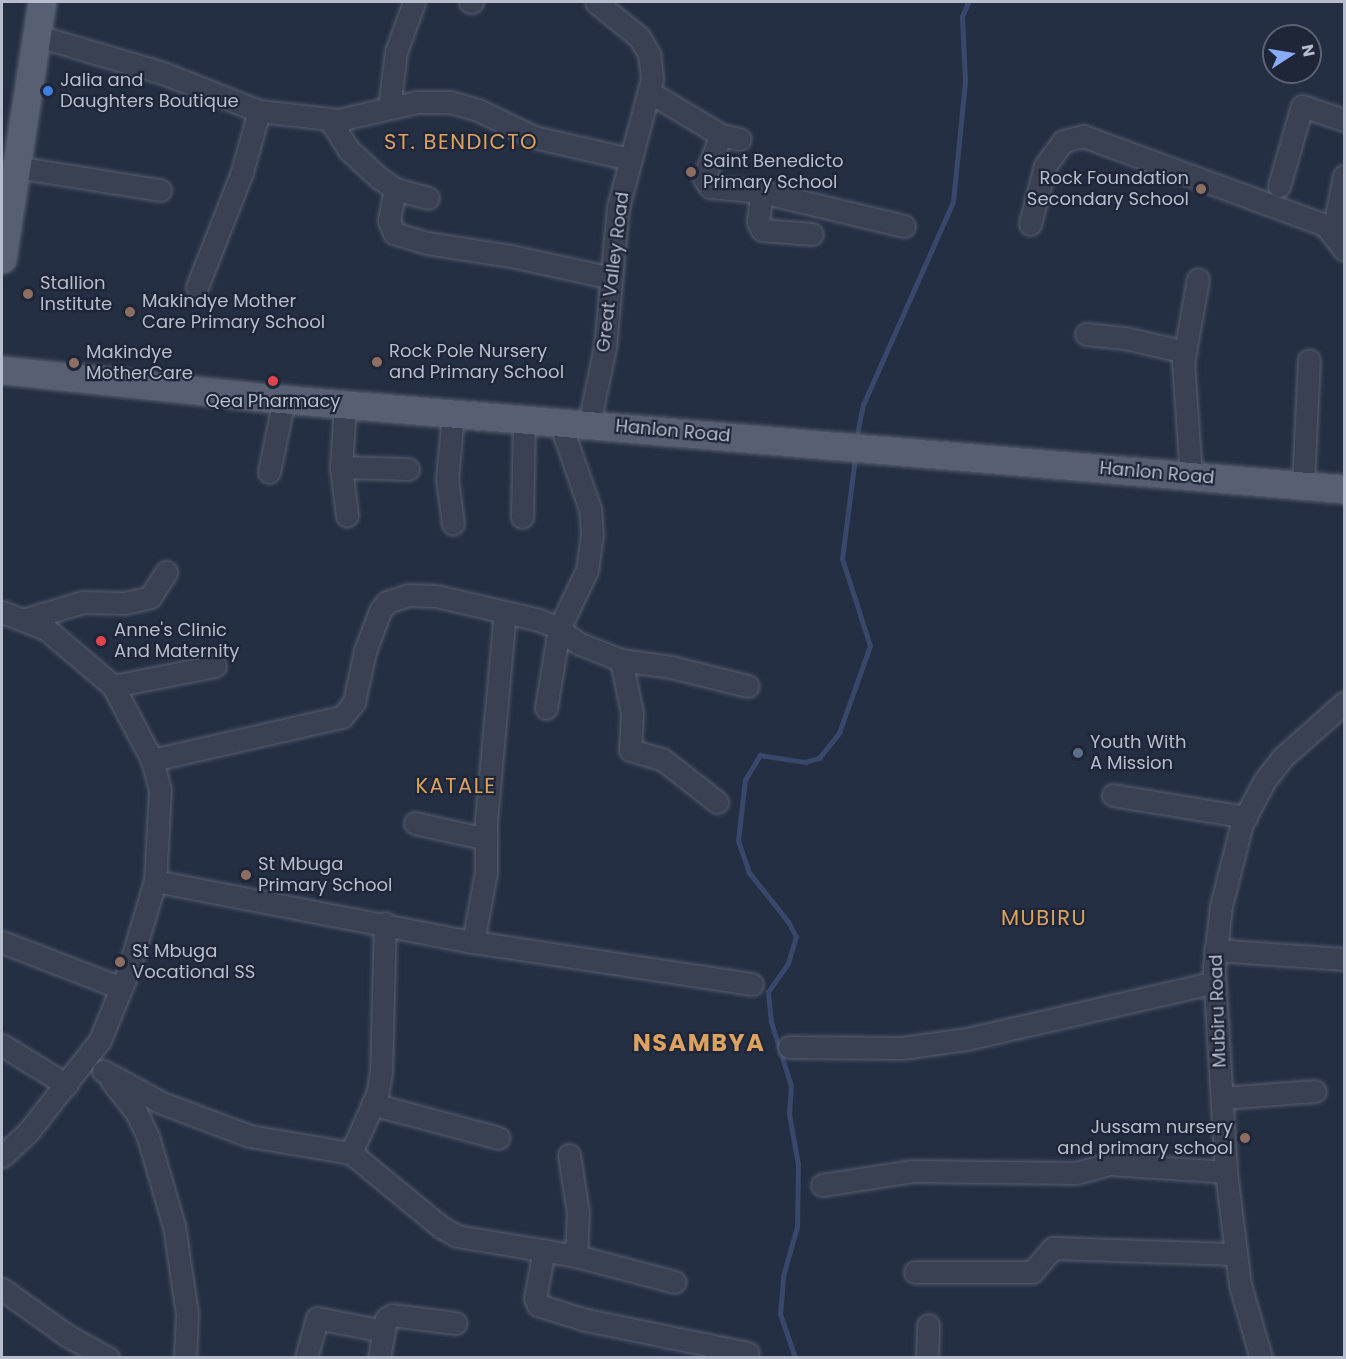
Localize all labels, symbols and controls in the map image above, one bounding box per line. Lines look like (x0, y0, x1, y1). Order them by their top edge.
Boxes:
north arrow (1262, 24, 1322, 84)
text: N (1296, 42, 1321, 59)
place label: Jalia and Daughters Boutique (60, 70, 239, 112)
marker: Jalia and Daughters Boutique (41, 84, 55, 98)
district label: ST. BENDICTO (384, 129, 538, 155)
place label: Saint Benedicto Primary School (703, 151, 844, 194)
marker: Saint Benedicto Primary School (684, 165, 698, 179)
place label: Rock Foundation Secondary School (1027, 168, 1189, 210)
marker: Rock Foundation Secondary School (1194, 182, 1208, 196)
street label: Great Valley Road (592, 191, 634, 353)
place label: Stallion Institute (40, 273, 112, 316)
marker: Stallion Institute (21, 287, 35, 301)
place label: Makindye Mother Care Primary School (142, 291, 325, 334)
marker: Makindye Mother Care Primary School (123, 305, 137, 319)
place label: Rock Pole Nursery and Primary School (389, 341, 564, 384)
place label: Makindye MotherCare (86, 342, 193, 385)
marker: Rock Pole Nursery and Primary School (370, 355, 384, 369)
marker: Makindye MotherCare (67, 356, 81, 370)
marker: Qea Pharmacy (266, 374, 280, 388)
place label: Qea Pharmacy (206, 390, 340, 412)
street label: Hanlon Road (615, 415, 731, 447)
street label: Hanlon Road (1099, 457, 1215, 489)
place label: Anne's Clinic And Maternity (114, 620, 239, 662)
marker: Anne's Clinic And Maternity (92, 632, 110, 650)
place label: Youth With A Mission (1090, 732, 1186, 774)
marker: Youth With A Mission (1071, 746, 1085, 760)
district label: KATALE (415, 773, 497, 799)
place label: St Mbuga Primary School (258, 854, 392, 896)
marker: St Mbuga Primary School (239, 868, 253, 882)
district label: MUBIRU (1001, 905, 1087, 931)
place label: St Mbuga Vocational SS (132, 941, 255, 984)
street label: Mubiru Road (1205, 954, 1231, 1068)
marker: St Mbuga Vocational SS (113, 955, 127, 969)
district label: NSAMBYA (633, 1029, 765, 1057)
place label: Jussam nursery and primary school (1057, 1117, 1233, 1160)
marker: Jussam nursery and primary school (1238, 1131, 1252, 1145)

